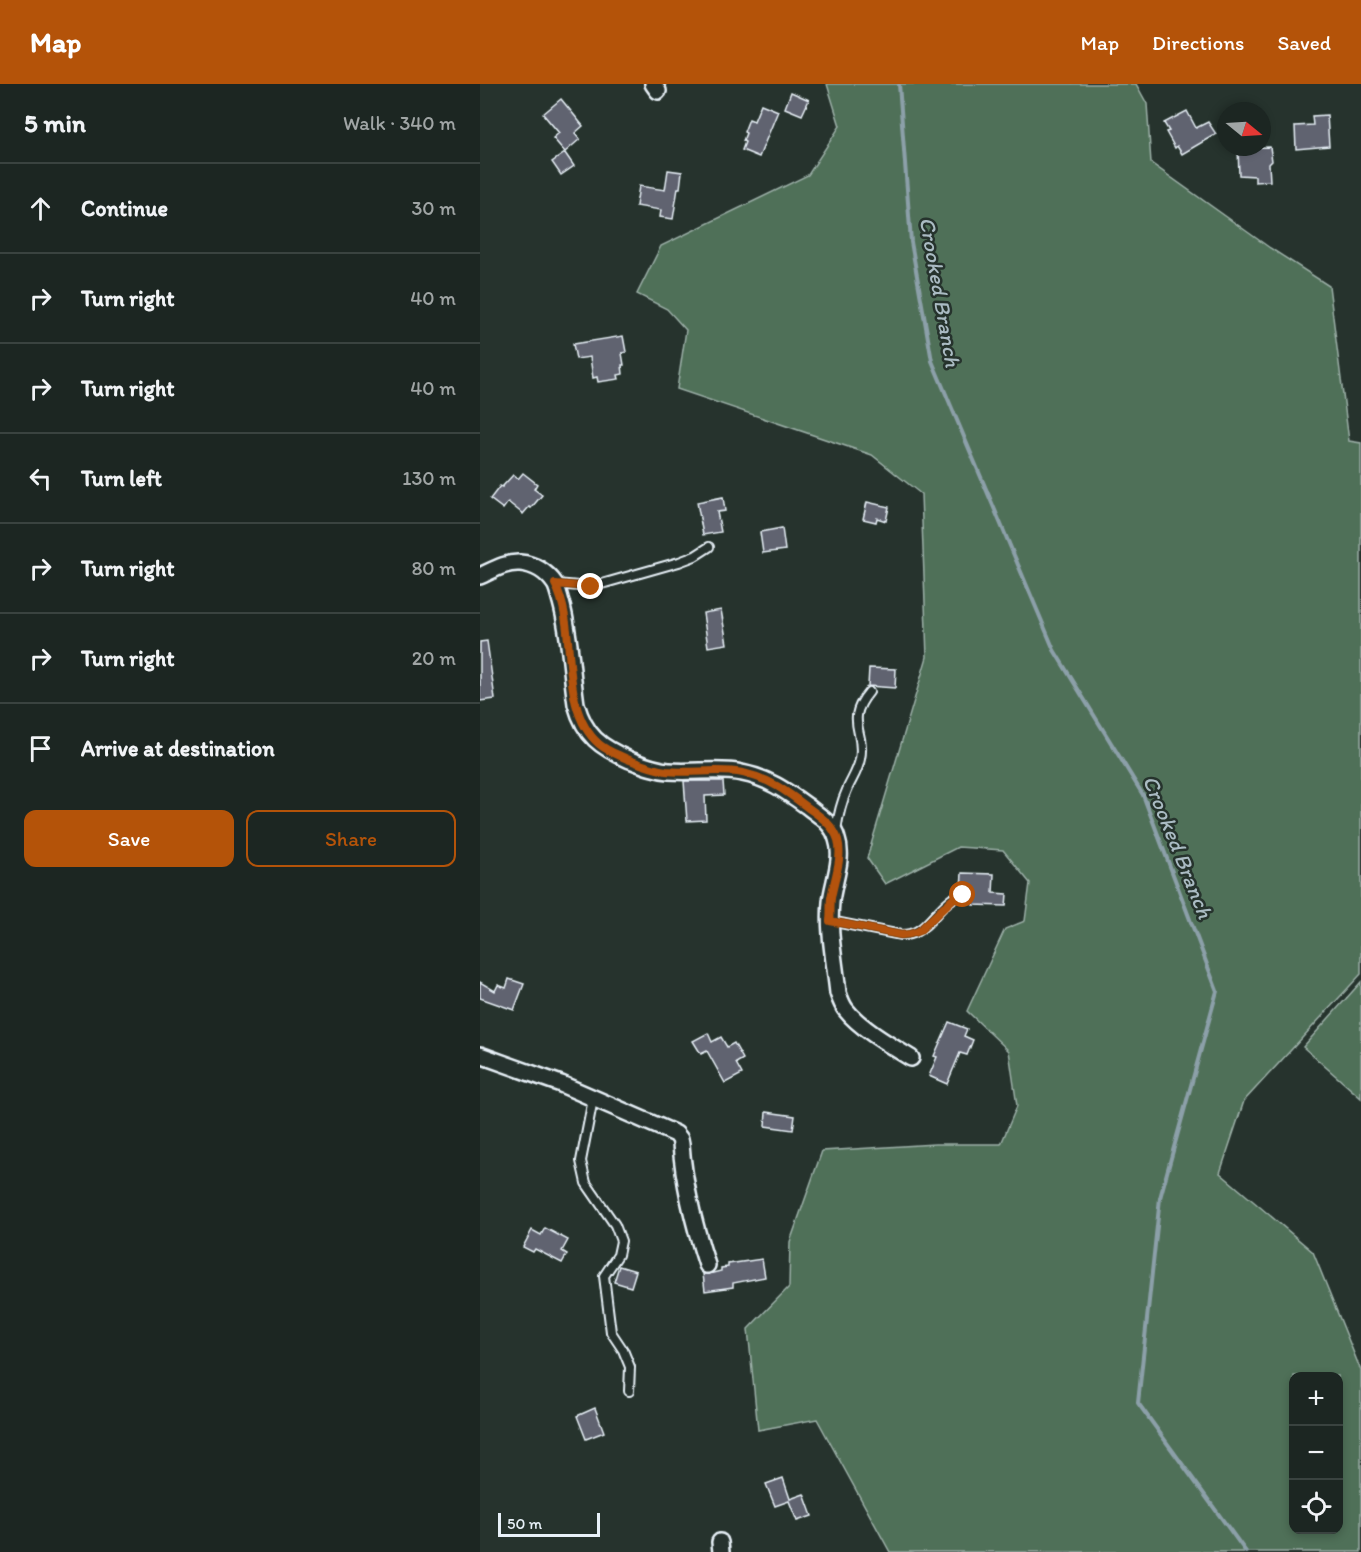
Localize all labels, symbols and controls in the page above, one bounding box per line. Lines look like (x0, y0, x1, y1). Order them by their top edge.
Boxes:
text: Map (30, 25, 81, 59)
text: Map (1081, 30, 1119, 55)
text: Directions (1152, 30, 1244, 55)
text: Saved (1277, 30, 1331, 55)
north arrow (1217, 102, 1271, 156)
text: 5 min (24, 107, 86, 139)
text: Walk · 340 m (343, 111, 456, 135)
icon: ahead (24, 192, 57, 225)
text: Continue (81, 195, 168, 222)
text: 30 m (411, 196, 456, 220)
water label: Crooked Branch (913, 215, 967, 369)
icon: right (24, 282, 57, 315)
text: Turn right (81, 285, 175, 312)
text: 40 m (410, 286, 456, 310)
icon: right (24, 372, 57, 405)
text: Turn right (81, 375, 175, 402)
text: 40 m (410, 376, 456, 400)
icon: left (24, 462, 57, 495)
text: Turn left (81, 465, 162, 492)
text: 130 m (402, 466, 456, 490)
icon: right (24, 552, 57, 585)
text: Turn right (81, 555, 175, 582)
text: 80 m (411, 556, 456, 580)
route end (577, 573, 603, 599)
icon: right (24, 642, 57, 675)
text: Turn right (81, 645, 175, 672)
text: 20 m (412, 646, 456, 670)
icon: arrive (24, 732, 57, 765)
text: Arrive at destination (81, 735, 275, 762)
water label: Crooked Branch (1137, 771, 1219, 923)
button: Save (24, 810, 234, 867)
button: Share (246, 810, 456, 867)
route start (949, 881, 975, 907)
map controls (1289, 1372, 1343, 1534)
button: + (1289, 1372, 1343, 1426)
button: − (1289, 1426, 1343, 1480)
button: locate (1289, 1480, 1343, 1534)
scale bar (498, 1510, 600, 1538)
text: 50 m (507, 1514, 542, 1533)

